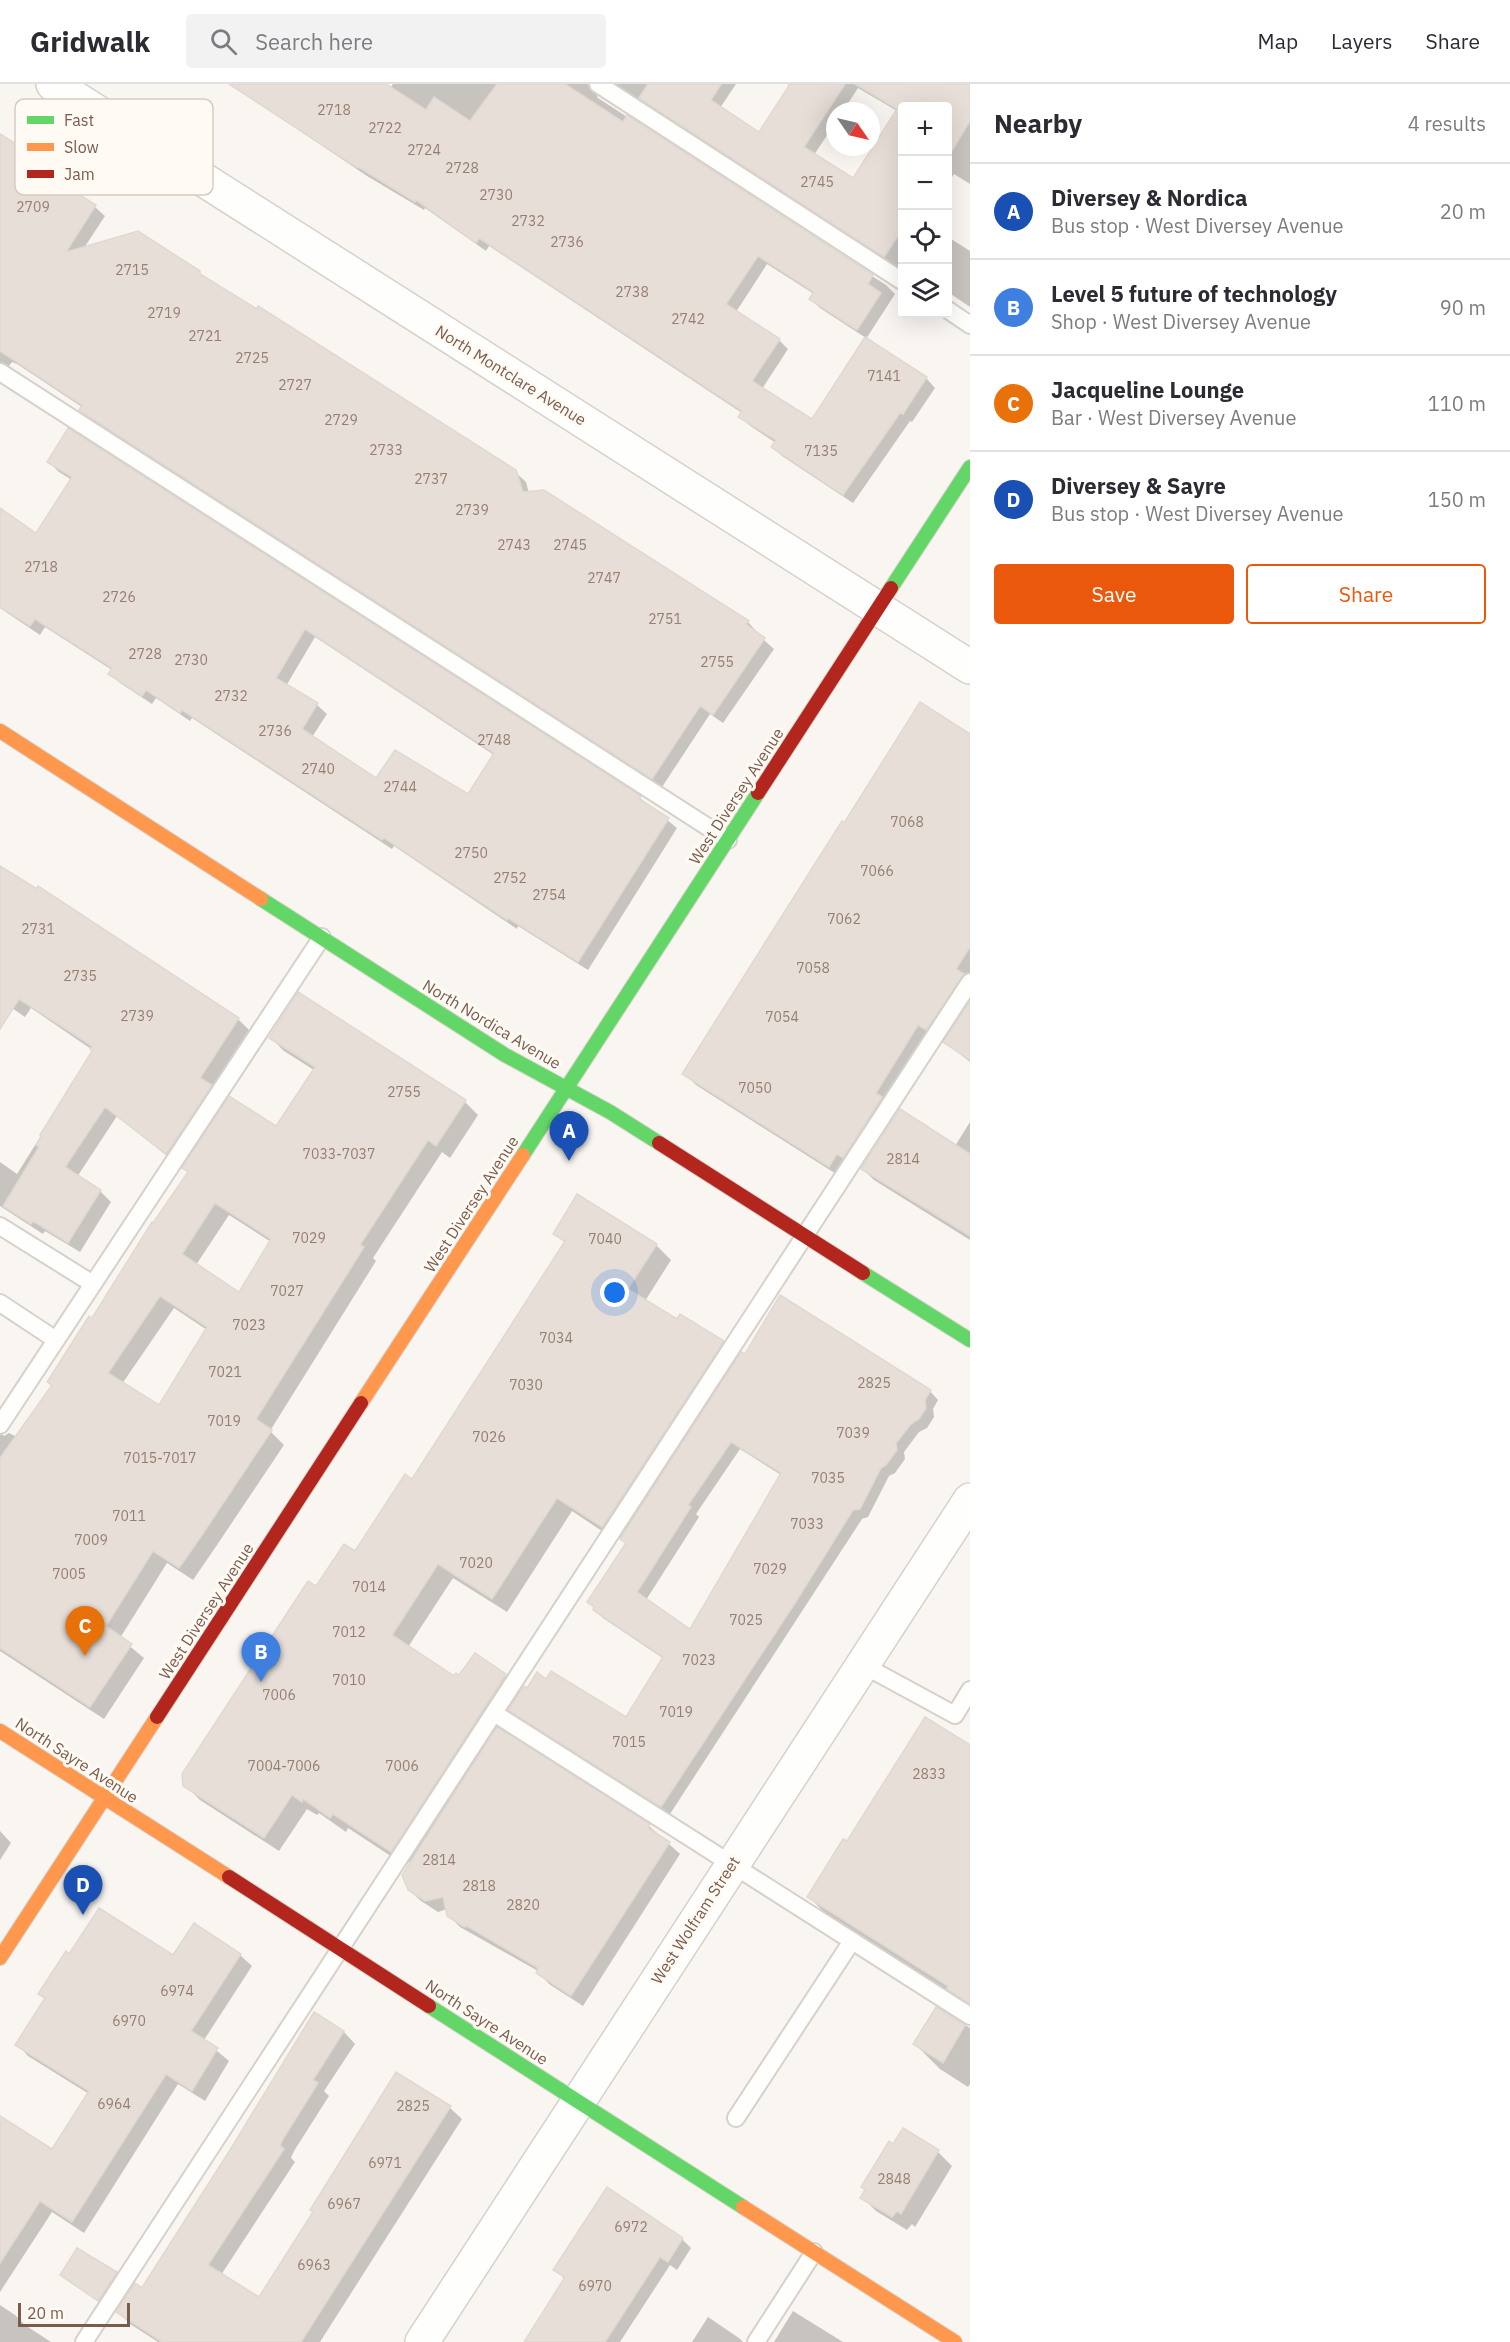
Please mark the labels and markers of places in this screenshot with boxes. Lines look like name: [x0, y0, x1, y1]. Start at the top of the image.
pin: A: [550, 1112, 588, 1161]
pin: C: [66, 1606, 104, 1656]
pin: B: [242, 1632, 280, 1682]
pin: D: [64, 1866, 103, 1915]

